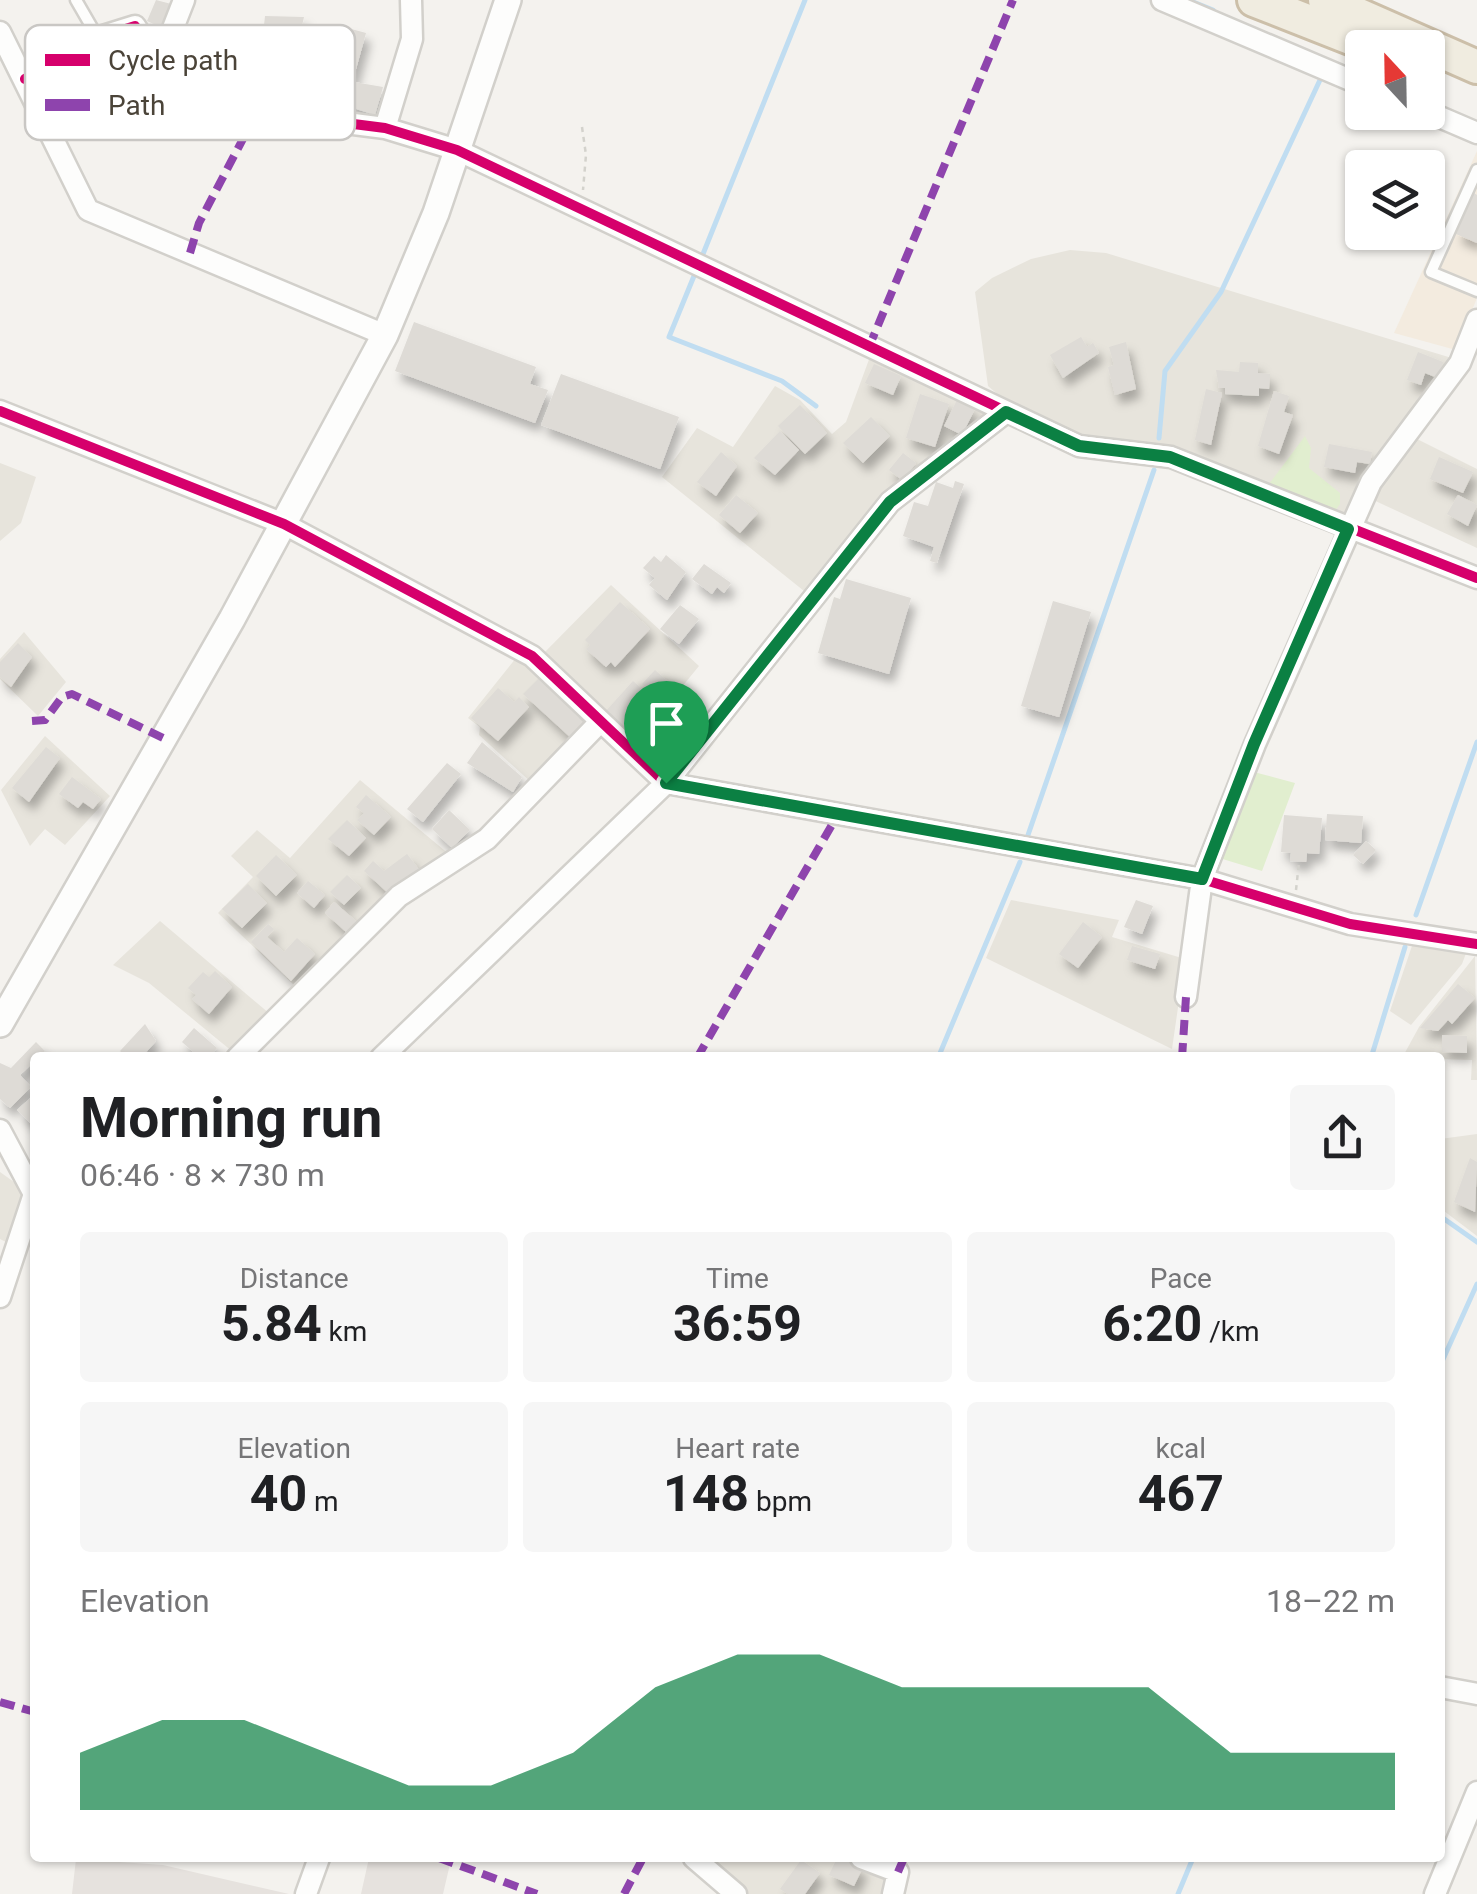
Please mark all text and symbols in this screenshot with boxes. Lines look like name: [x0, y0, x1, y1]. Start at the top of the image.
legend: [25, 25, 355, 140]
north arrow: [1345, 30, 1445, 130]
map controls: [1345, 30, 1445, 250]
text: Cycle path: [108, 44, 238, 77]
text: Path: [108, 89, 165, 122]
button: layers: [1345, 150, 1445, 250]
pin: [624, 681, 709, 784]
icon: arrive: [639, 696, 694, 751]
button: share: [1290, 1085, 1395, 1190]
text: Morning run: [80, 1086, 382, 1150]
text: 06:46 · 8 × 730 m: [80, 1156, 325, 1194]
text: Distance: [240, 1262, 349, 1295]
text: Time: [706, 1262, 769, 1295]
text: Pace: [1150, 1262, 1212, 1295]
text: 5.84: [221, 1295, 322, 1353]
text: 36:59: [673, 1295, 802, 1353]
text: 6:20: [1102, 1295, 1202, 1353]
text: km: [322, 1315, 367, 1348]
text: /km: [1202, 1315, 1260, 1348]
text: Elevation: [237, 1432, 351, 1465]
text: Heart rate: [675, 1432, 800, 1465]
text: kcal: [1156, 1432, 1206, 1465]
text: 40: [250, 1465, 307, 1523]
text: 148: [663, 1465, 749, 1523]
text: 467: [1138, 1465, 1224, 1523]
text: m: [307, 1485, 339, 1518]
text: bpm: [749, 1485, 812, 1518]
text: Elevation: [80, 1582, 210, 1620]
text: 18–22 m: [1266, 1582, 1395, 1620]

